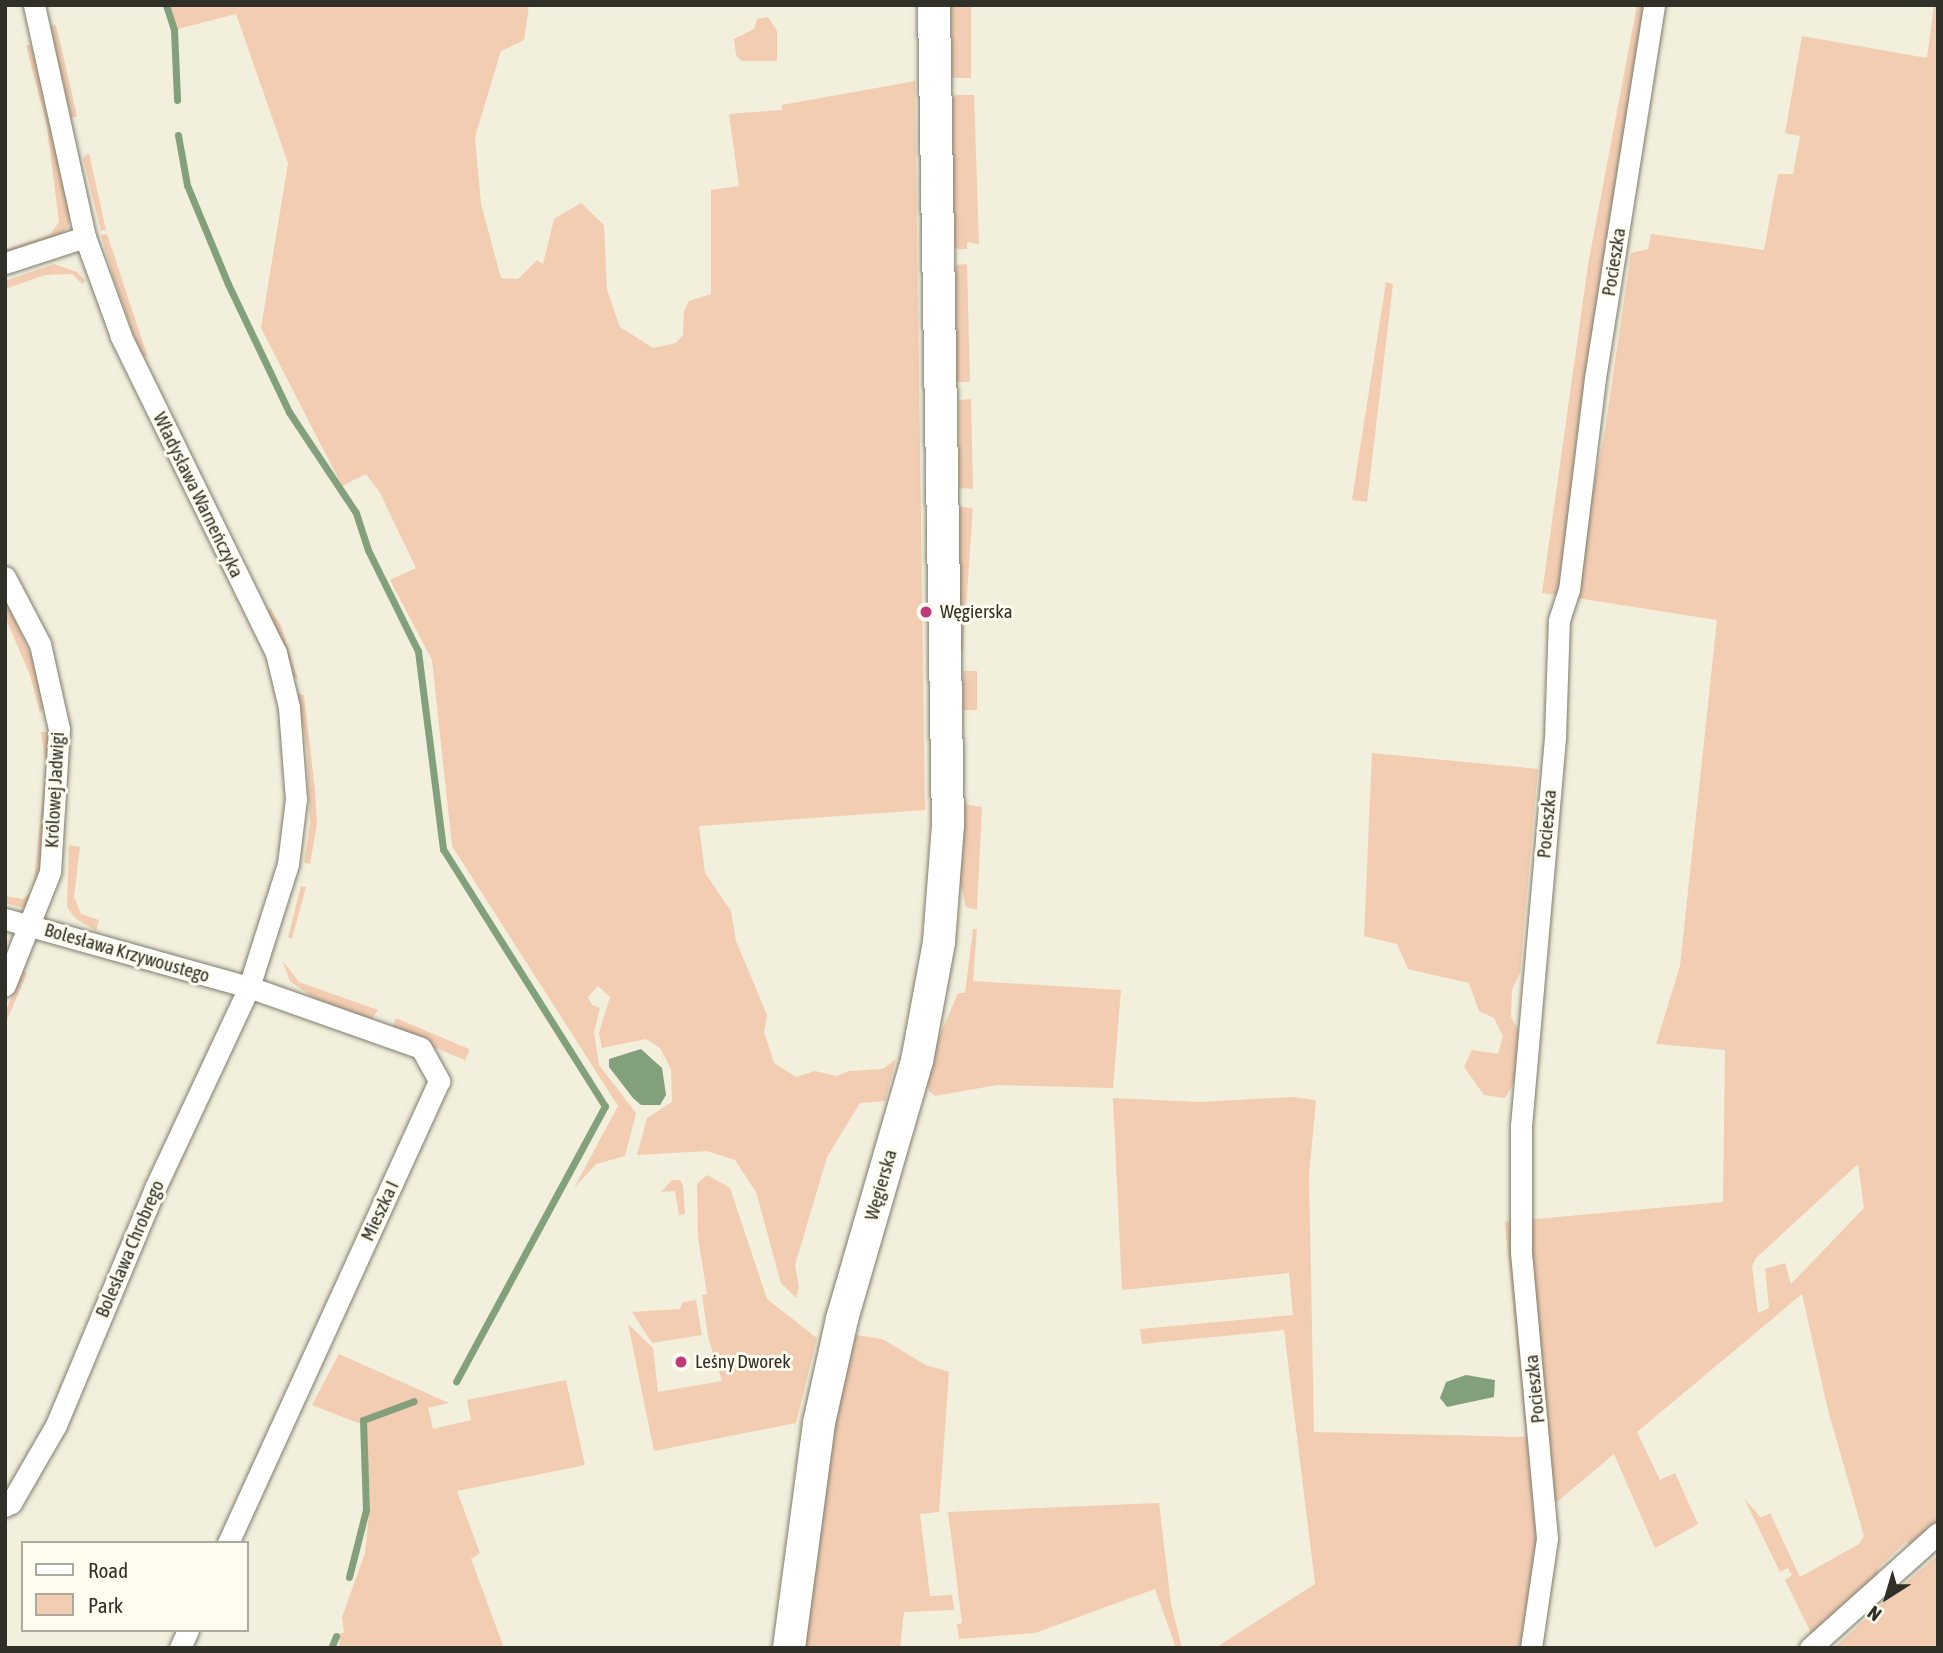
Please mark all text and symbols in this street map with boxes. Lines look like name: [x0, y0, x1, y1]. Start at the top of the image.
street label: Pocieszka: [1597, 226, 1631, 298]
street label: Władysława Warneńczyka: [148, 409, 248, 581]
place label: Węgierska: [940, 601, 1013, 623]
marker: Węgierska: [918, 604, 934, 620]
street label: Królowej Jadwigi: [41, 731, 69, 849]
street label: Pocieszka: [1533, 789, 1561, 859]
street label: Bolesława Krzywoustego: [42, 919, 212, 987]
street label: Węgierska: [860, 1147, 902, 1223]
street label: Bolesława Chrobrego: [91, 1177, 169, 1321]
street label: Mieszka I: [356, 1177, 404, 1245]
place label: Leśny Dworek: [695, 1351, 791, 1373]
marker: Leśny Dworek: [673, 1354, 689, 1370]
street label: Pocieszka: [1520, 1354, 1550, 1424]
legend: [21, 1541, 248, 1632]
text: Road: [88, 1558, 128, 1582]
north arrow: [1852, 1562, 1922, 1632]
text: Park: [88, 1593, 123, 1617]
text: N: [1863, 1602, 1885, 1626]

